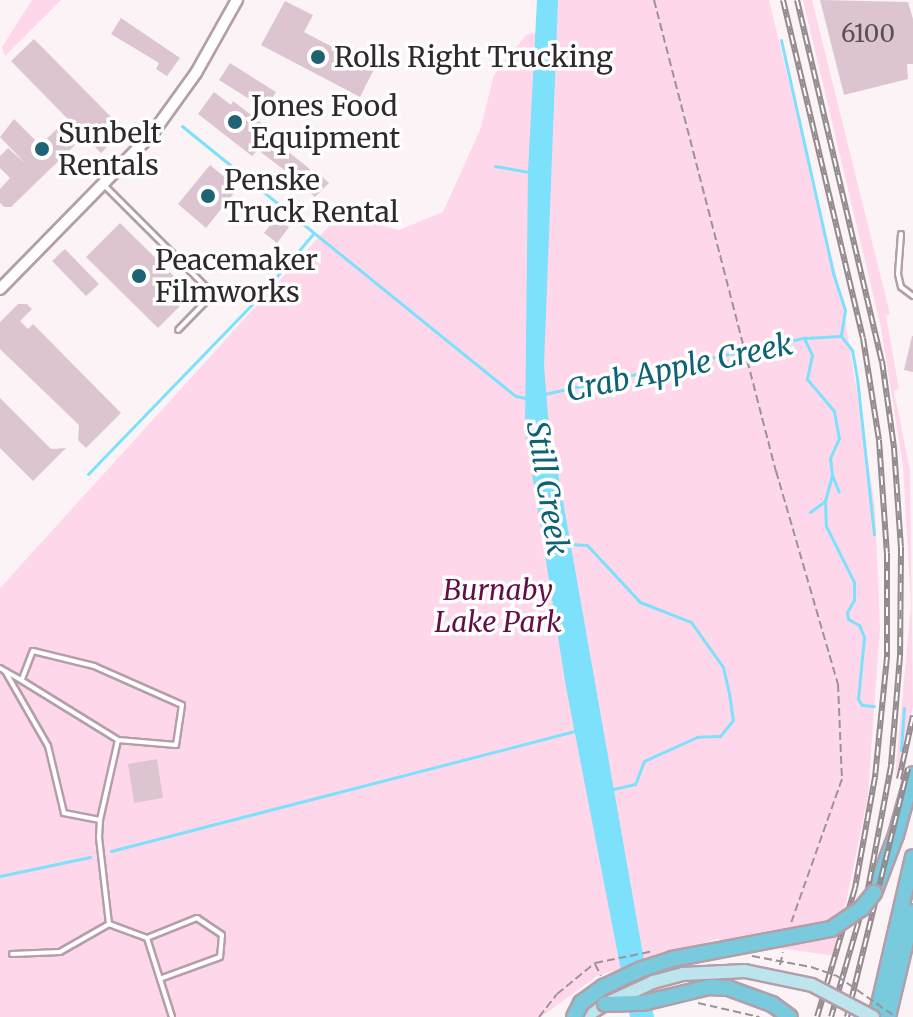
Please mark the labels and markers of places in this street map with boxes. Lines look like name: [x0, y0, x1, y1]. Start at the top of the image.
place label: Rolls Right Trucking: [334, 40, 613, 74]
marker: Rolls Right Trucking: [309, 48, 327, 66]
place label: Jones Food Equipment: [251, 89, 400, 155]
marker: Jones Food Equipment: [226, 113, 244, 131]
place label: Sunbelt Rentals: [58, 116, 161, 182]
marker: Sunbelt Rentals: [33, 140, 51, 158]
place label: Penske Truck Rental: [224, 163, 399, 229]
marker: Penske Truck Rental: [199, 187, 217, 205]
place label: Peacemaker Filmworks: [155, 243, 318, 309]
marker: Peacemaker Filmworks: [130, 267, 148, 285]

